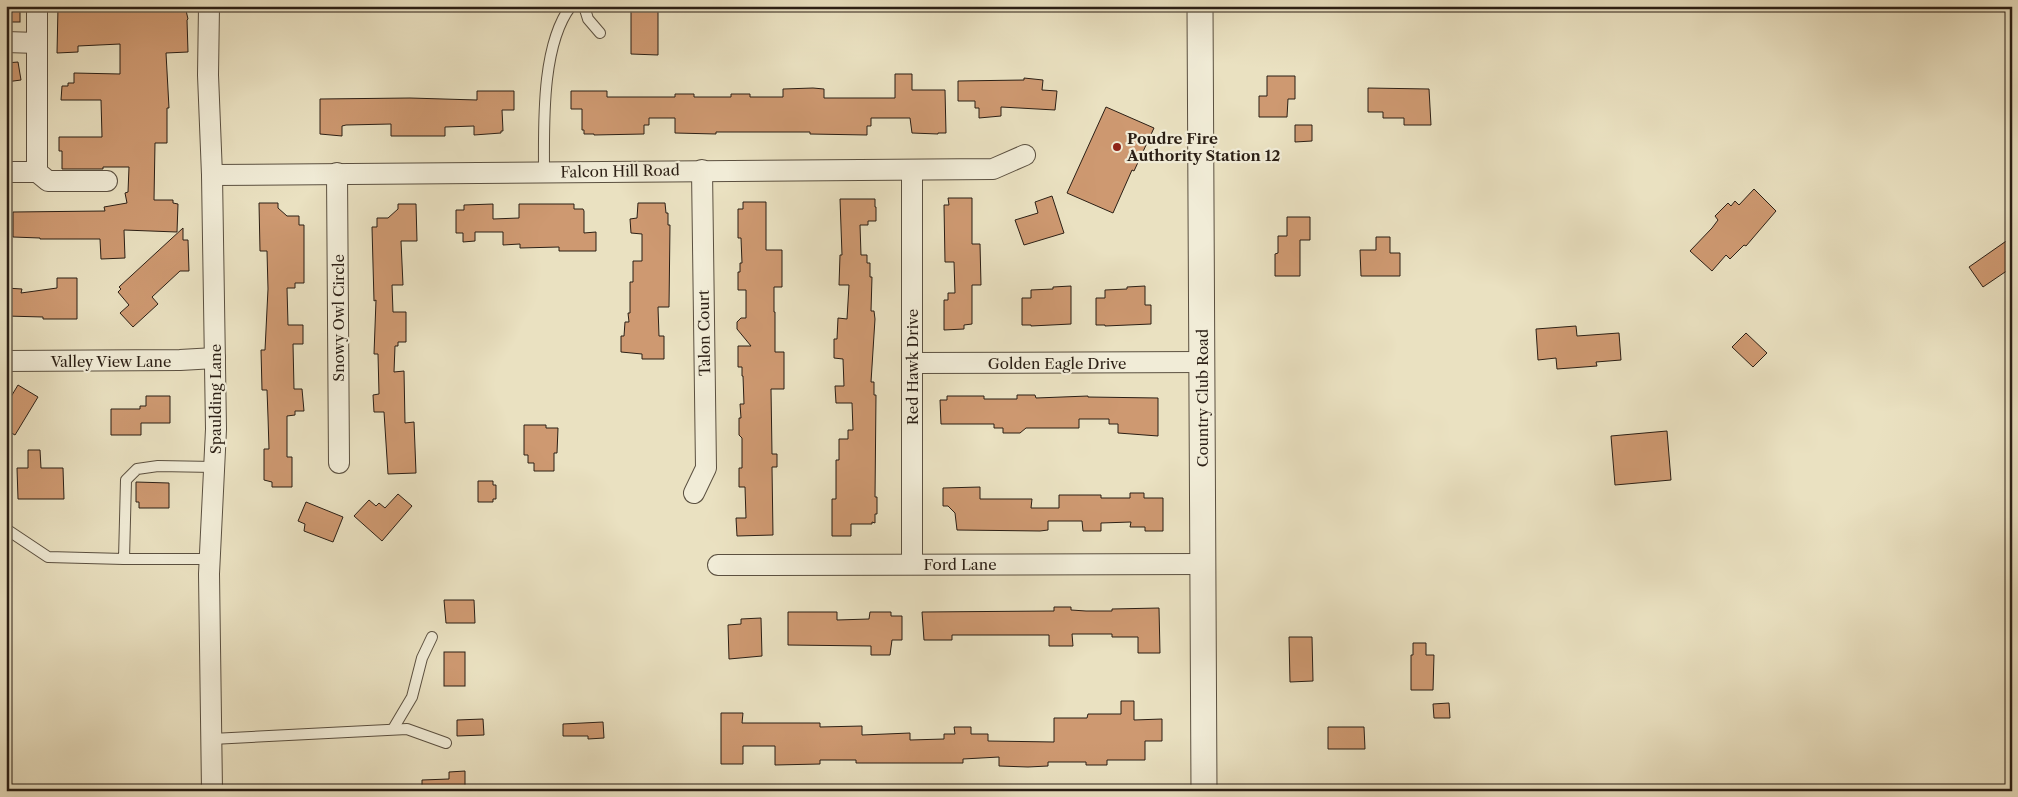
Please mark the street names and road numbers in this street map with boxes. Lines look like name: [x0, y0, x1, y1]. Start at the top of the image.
street label: Falcon Hill Road: [560, 160, 680, 182]
street label: Snowy Owl Circle: [329, 254, 348, 382]
street label: Talon Court: [694, 289, 714, 376]
street label: Red Hawk Drive: [903, 309, 922, 425]
street label: Country Club Road: [1193, 329, 1212, 467]
street label: Spaulding Lane: [206, 344, 225, 454]
street label: Valley View Lane: [50, 352, 171, 371]
street label: Golden Eagle Drive: [988, 354, 1126, 373]
street label: Ford Lane: [923, 555, 997, 574]

